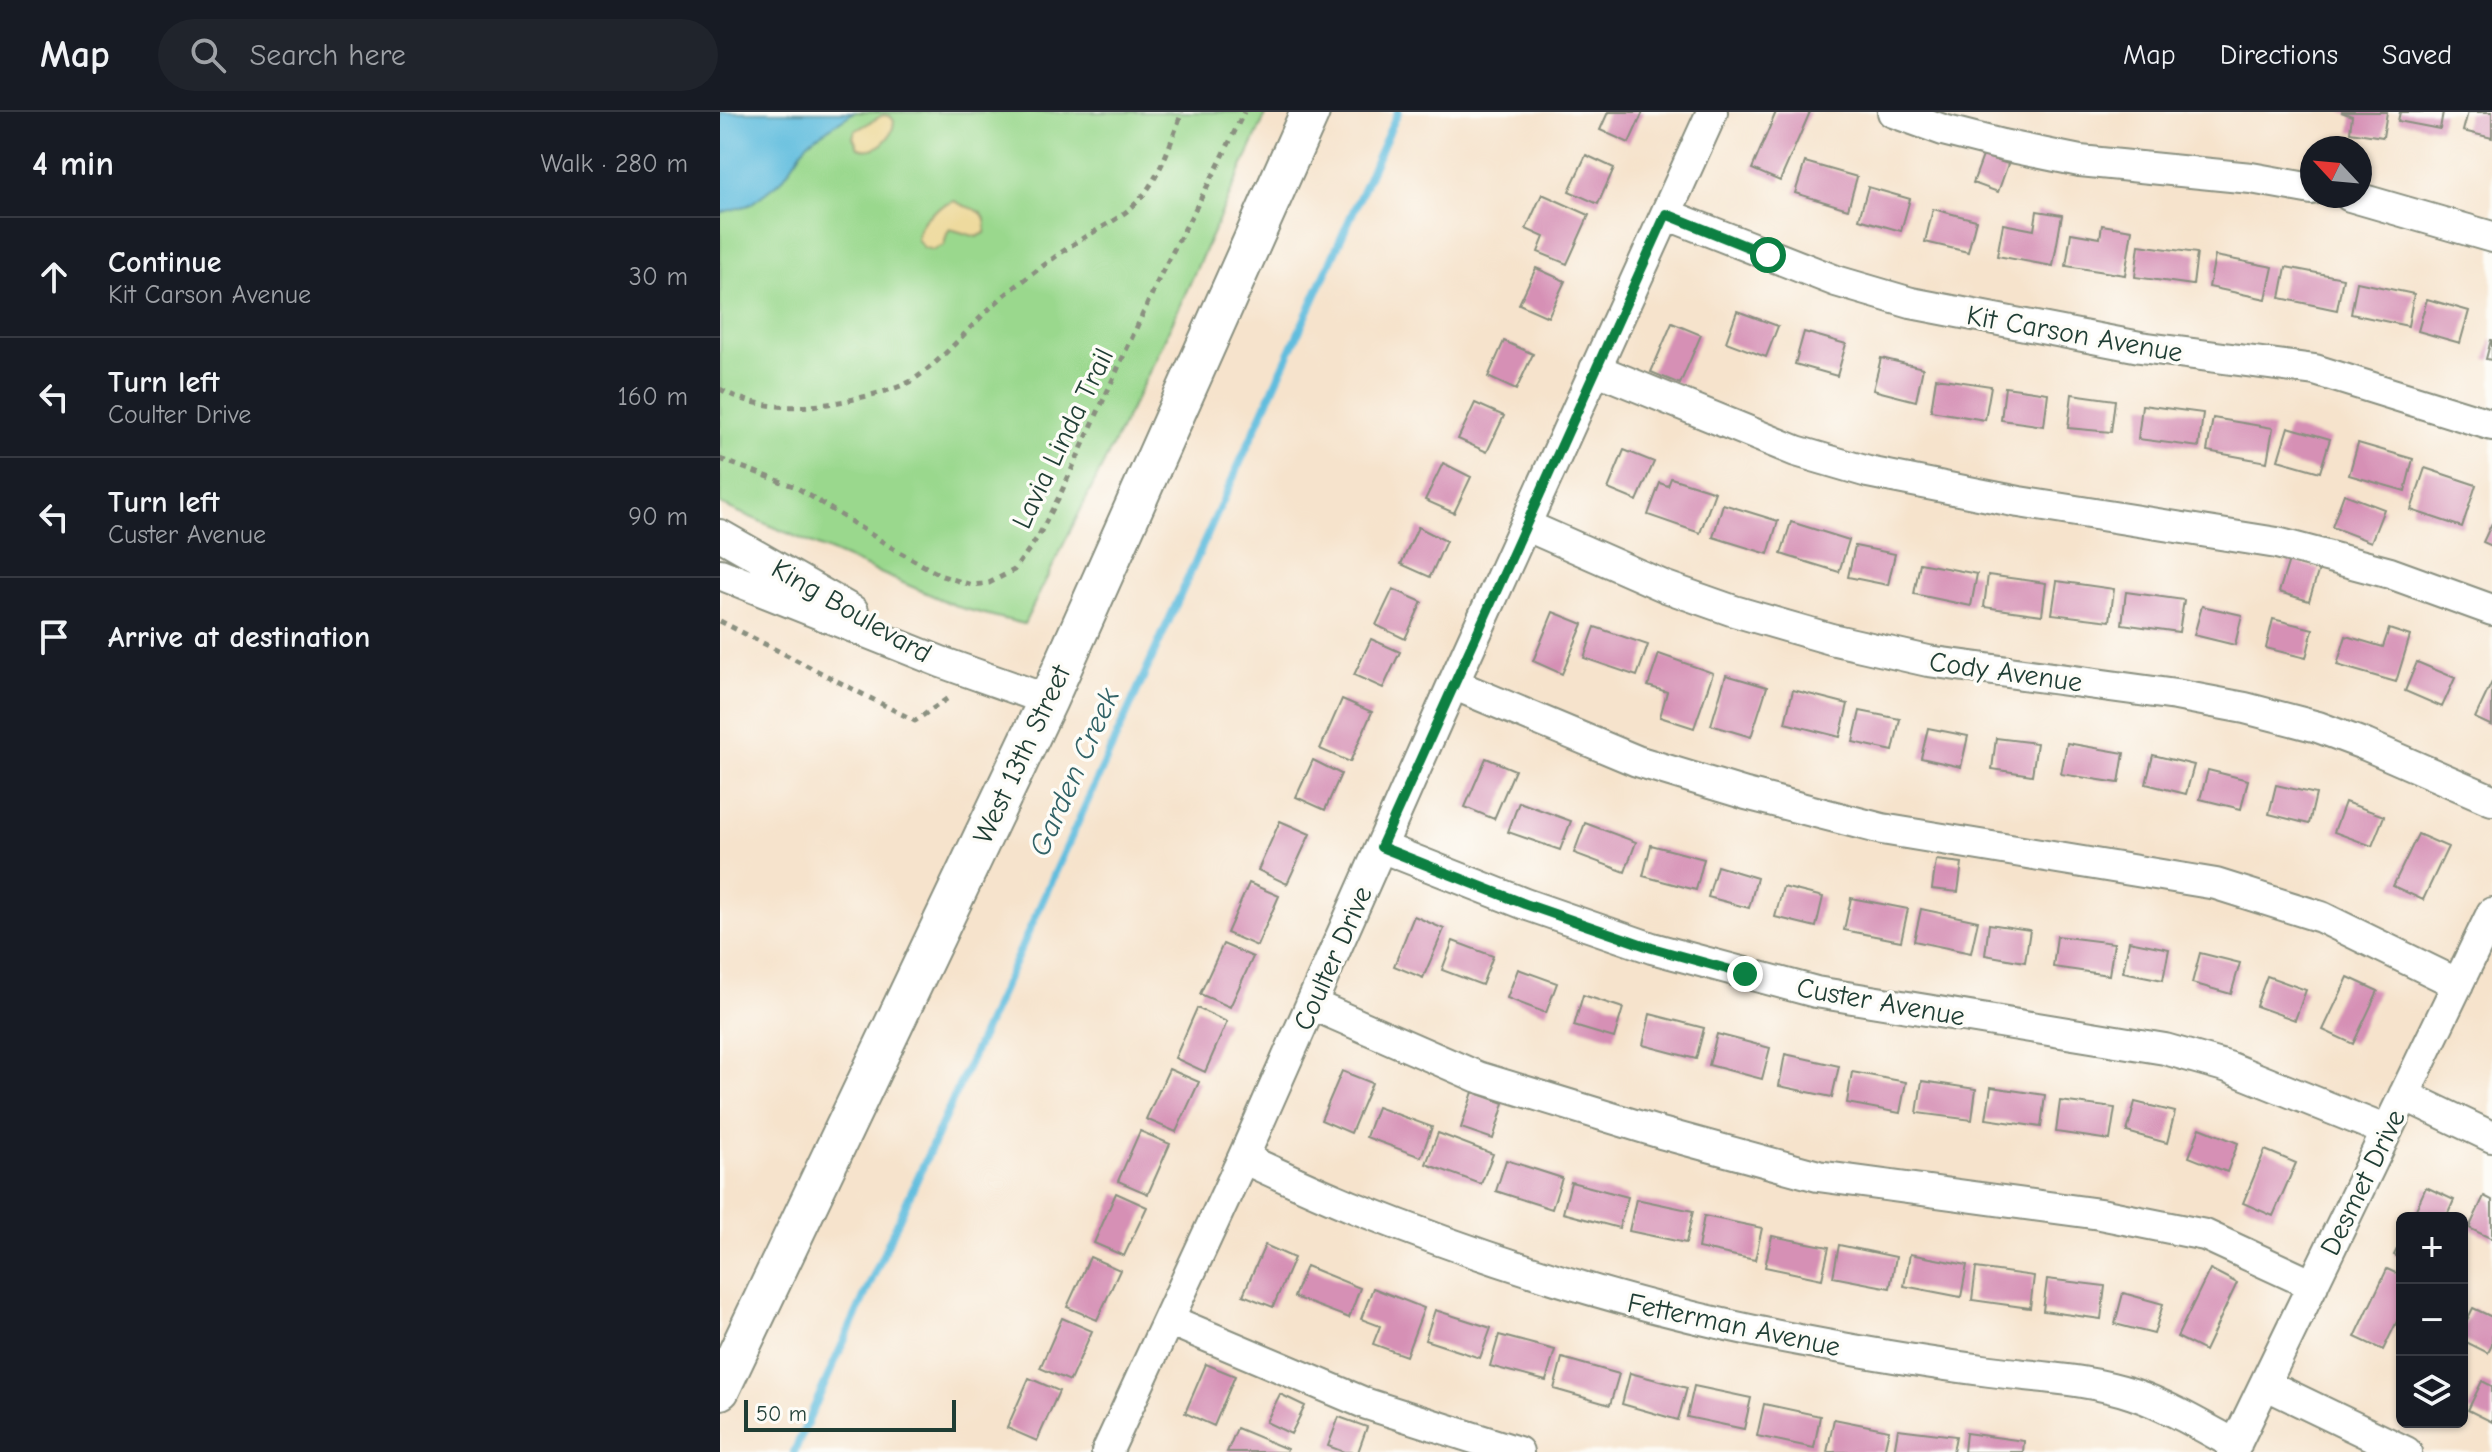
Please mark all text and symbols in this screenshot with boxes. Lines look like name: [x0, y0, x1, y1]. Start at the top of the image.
search box: [158, 19, 718, 91]
text: Map: [40, 33, 110, 77]
icon: search: [186, 33, 230, 77]
text: Search here: [250, 38, 406, 73]
text: Map: [2123, 39, 2176, 71]
text: Directions: [2220, 39, 2338, 71]
text: Saved: [2382, 39, 2452, 71]
north arrow: [2300, 136, 2372, 208]
text: 4 min: [32, 144, 114, 184]
text: Walk · 280 m: [541, 149, 688, 179]
route start: [1750, 237, 1786, 273]
text: Continue: [108, 245, 222, 280]
icon: ahead: [32, 255, 76, 299]
text: 30 m: [629, 262, 688, 292]
text: Kit Carson Avenue: [108, 280, 311, 310]
street label: Kit Carson Avenue: [1964, 299, 2185, 369]
street label: Lavia Linda Trail: [1005, 343, 1120, 534]
text: Turn left: [108, 365, 220, 400]
icon: left: [32, 375, 76, 419]
text: 160 m: [618, 382, 688, 412]
text: Coulter Drive: [108, 400, 251, 430]
text: Turn left: [108, 485, 220, 520]
icon: left: [32, 495, 76, 539]
text: 90 m: [628, 502, 688, 532]
text: Custer Avenue: [108, 520, 266, 550]
street label: King Boulevard: [766, 552, 937, 669]
icon: arrive: [32, 615, 76, 659]
text: Arrive at destination: [108, 620, 370, 655]
street label: Cody Avenue: [1927, 645, 2084, 699]
street label: West 13th Street: [967, 659, 1078, 849]
water label: Garden Creek: [1022, 683, 1127, 861]
street label: Coulter Drive: [1287, 881, 1379, 1035]
route end: [1727, 956, 1763, 992]
street label: Custer Avenue: [1794, 971, 1967, 1033]
street label: Desmet Drive: [2314, 1104, 2412, 1260]
map controls: [2396, 1212, 2468, 1428]
button: +: [2396, 1212, 2468, 1284]
button: −: [2396, 1284, 2468, 1356]
street label: Fetterman Avenue: [1625, 1287, 1843, 1363]
button: layers: [2396, 1356, 2468, 1428]
scale bar: [744, 1396, 956, 1432]
text: 50 m: [756, 1401, 807, 1427]

